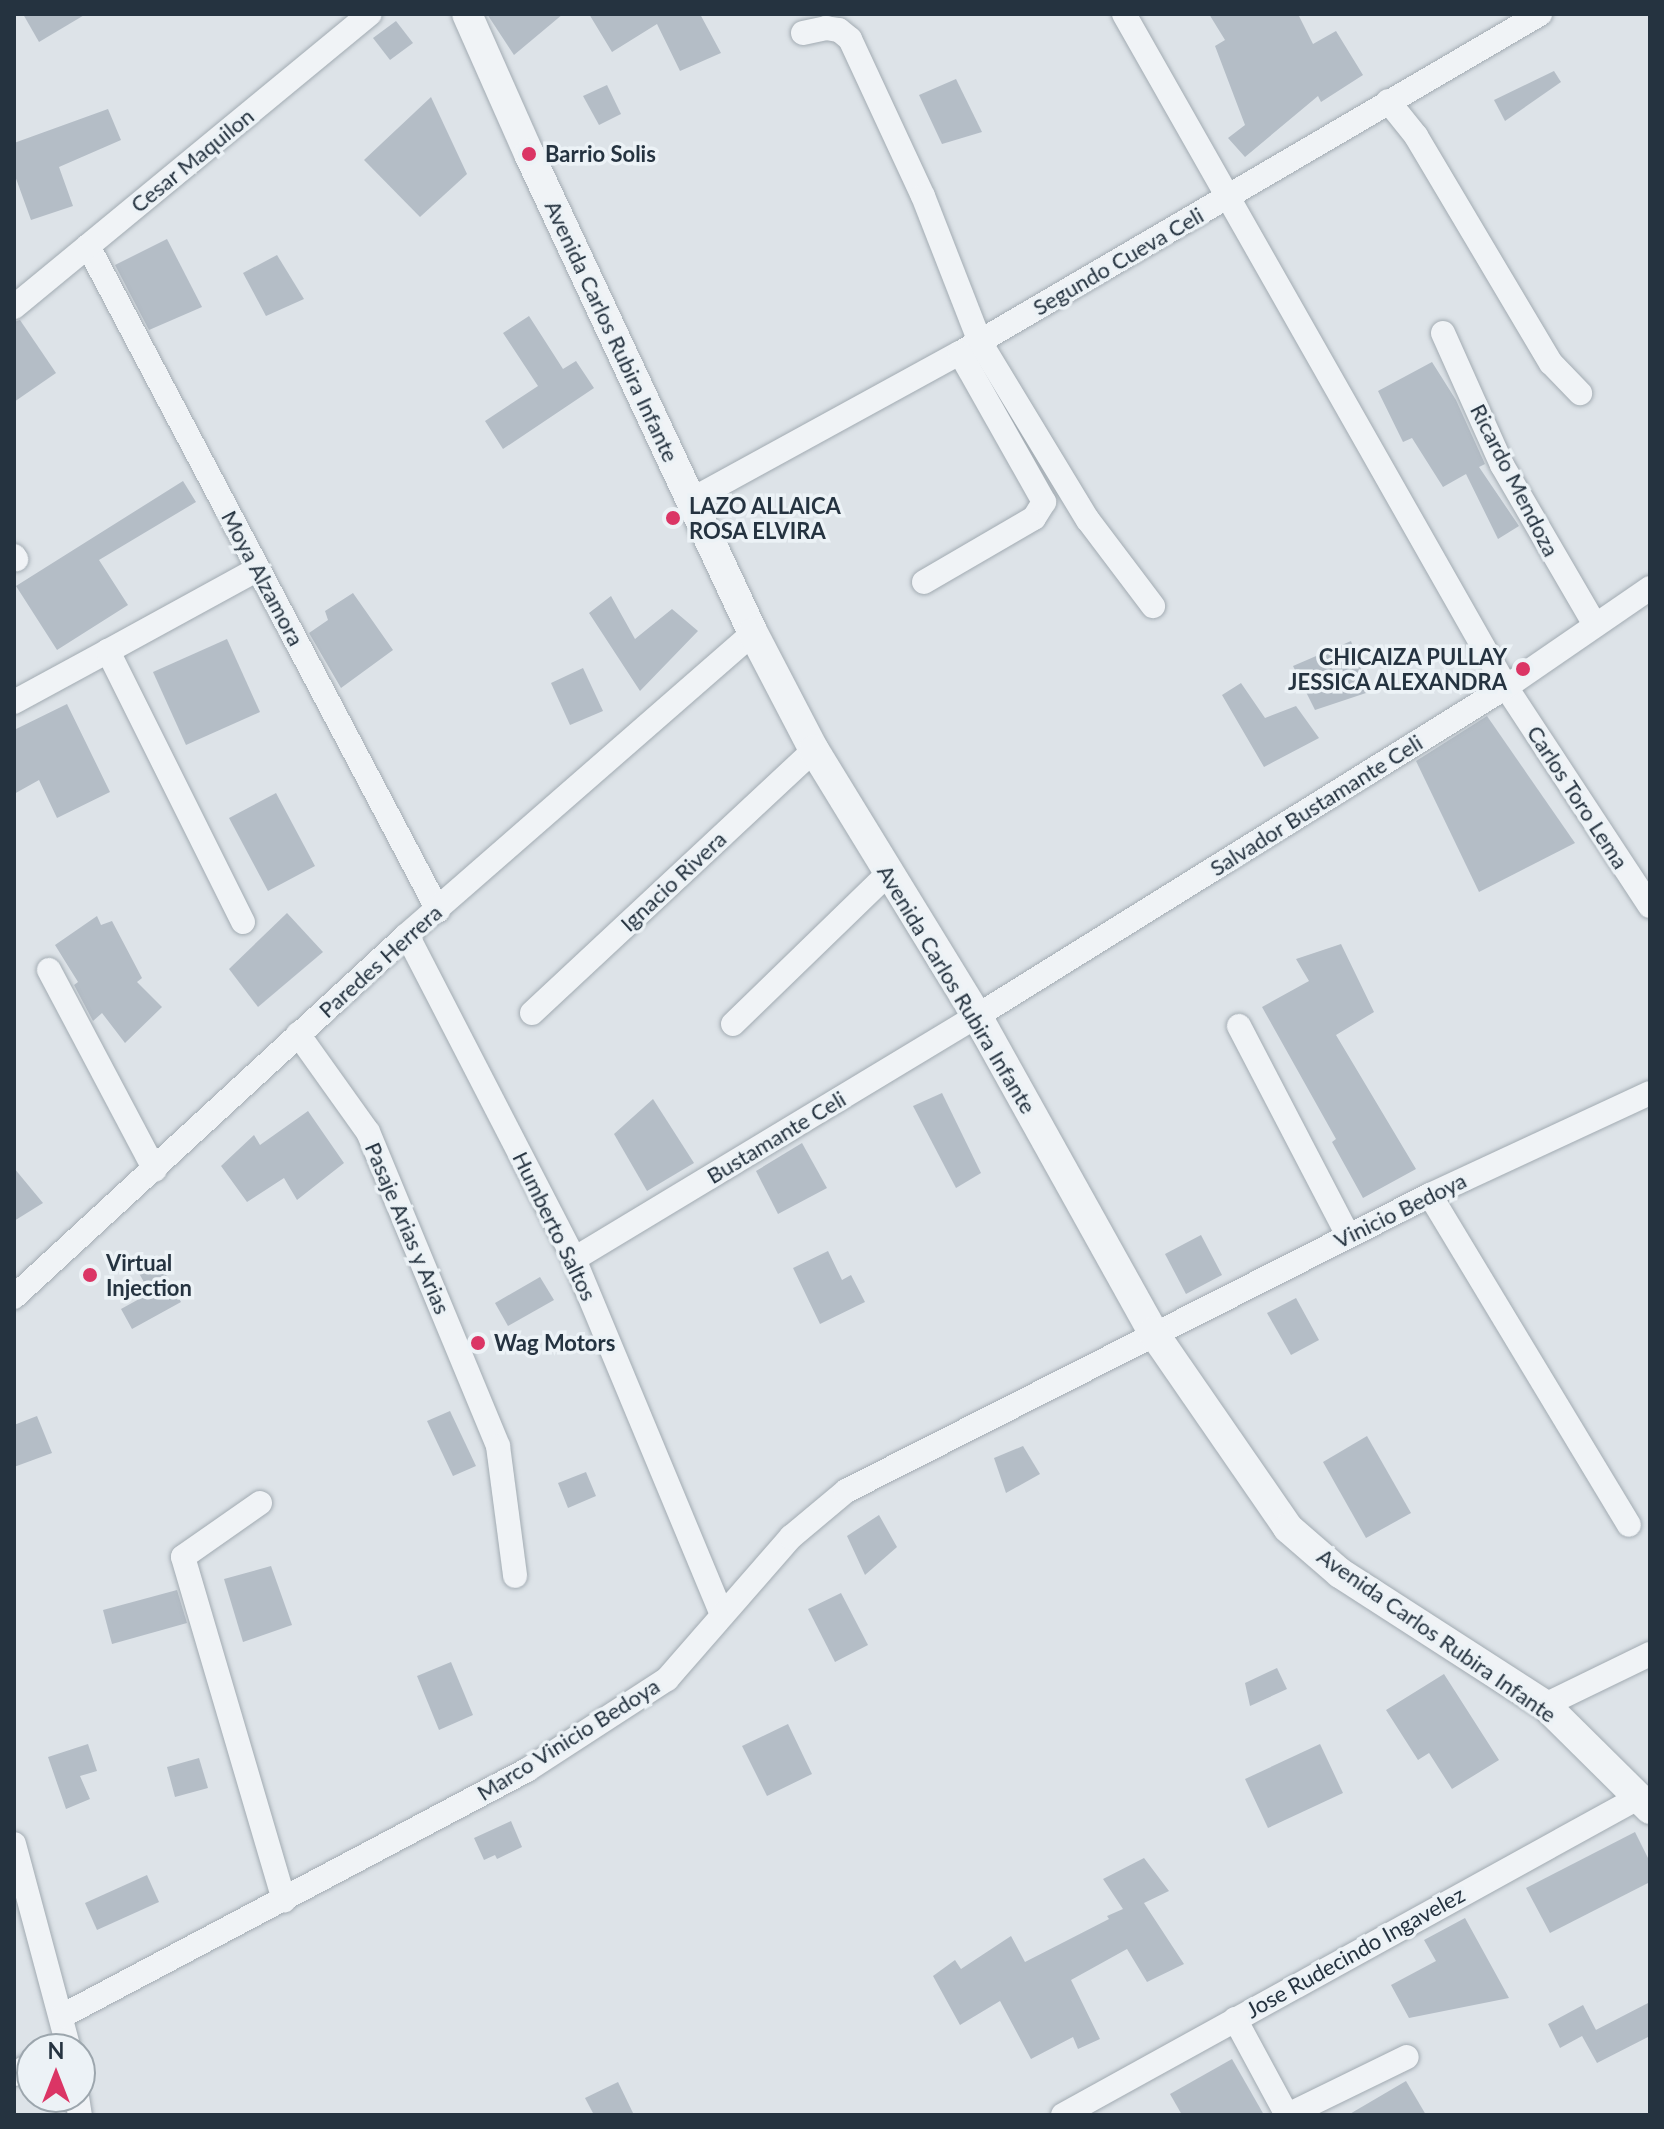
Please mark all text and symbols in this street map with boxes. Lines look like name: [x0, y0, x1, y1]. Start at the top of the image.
street label: Cesar Maquilon: [125, 102, 259, 218]
place label: Barrio Solis: [545, 141, 656, 167]
marker: Barrio Solis: [520, 145, 538, 163]
street label: Avenida Carlos Rubira Infante: [540, 196, 684, 466]
street label: Segundo Cueva Celi: [1028, 201, 1208, 321]
street label: Ricardo Mendoza: [1465, 399, 1565, 561]
place label: LAZO ALLAICA ROSA ELVIRA: [689, 492, 842, 544]
street label: Moya Alzamora: [216, 506, 310, 650]
marker: LAZO ALLAICA ROSA ELVIRA: [664, 509, 682, 527]
place label: CHICAIZA PULLAY JESSICA ALEXANDRA: [1287, 643, 1507, 694]
marker: CHICAIZA PULLAY JESSICA ALEXANDRA: [1514, 660, 1532, 678]
street label: Carlos Toro Lema: [1522, 720, 1634, 874]
street label: Salvador Bustamante Celi: [1205, 729, 1427, 881]
street label: Ignacio Rivera: [615, 825, 731, 937]
street label: Avenida Carlos Rubira Infante: [872, 860, 1042, 1118]
street label: Paredes Herrera: [313, 899, 447, 1023]
street label: Bustamante Celi: [702, 1085, 850, 1189]
street label: Pasaje Arias y Arias: [359, 1137, 457, 1319]
street label: Humberto Saltos: [508, 1147, 602, 1305]
street label: Vinicio Bedoya: [1330, 1167, 1470, 1253]
place label: Virtual Injection: [106, 1249, 192, 1300]
marker: Virtual Injection: [81, 1266, 99, 1284]
place label: Wag Motors: [494, 1330, 615, 1356]
marker: Wag Motors: [469, 1334, 487, 1352]
street label: Avenida Carlos Rubira Infante: [1313, 1542, 1561, 1728]
street label: Marco Vinicio Bedoya: [472, 1672, 664, 1806]
street label: Jose Rudecindo Ingavelez: [1241, 1881, 1469, 2023]
north arrow: [16, 2033, 96, 2113]
text: N: [48, 2037, 64, 2064]

